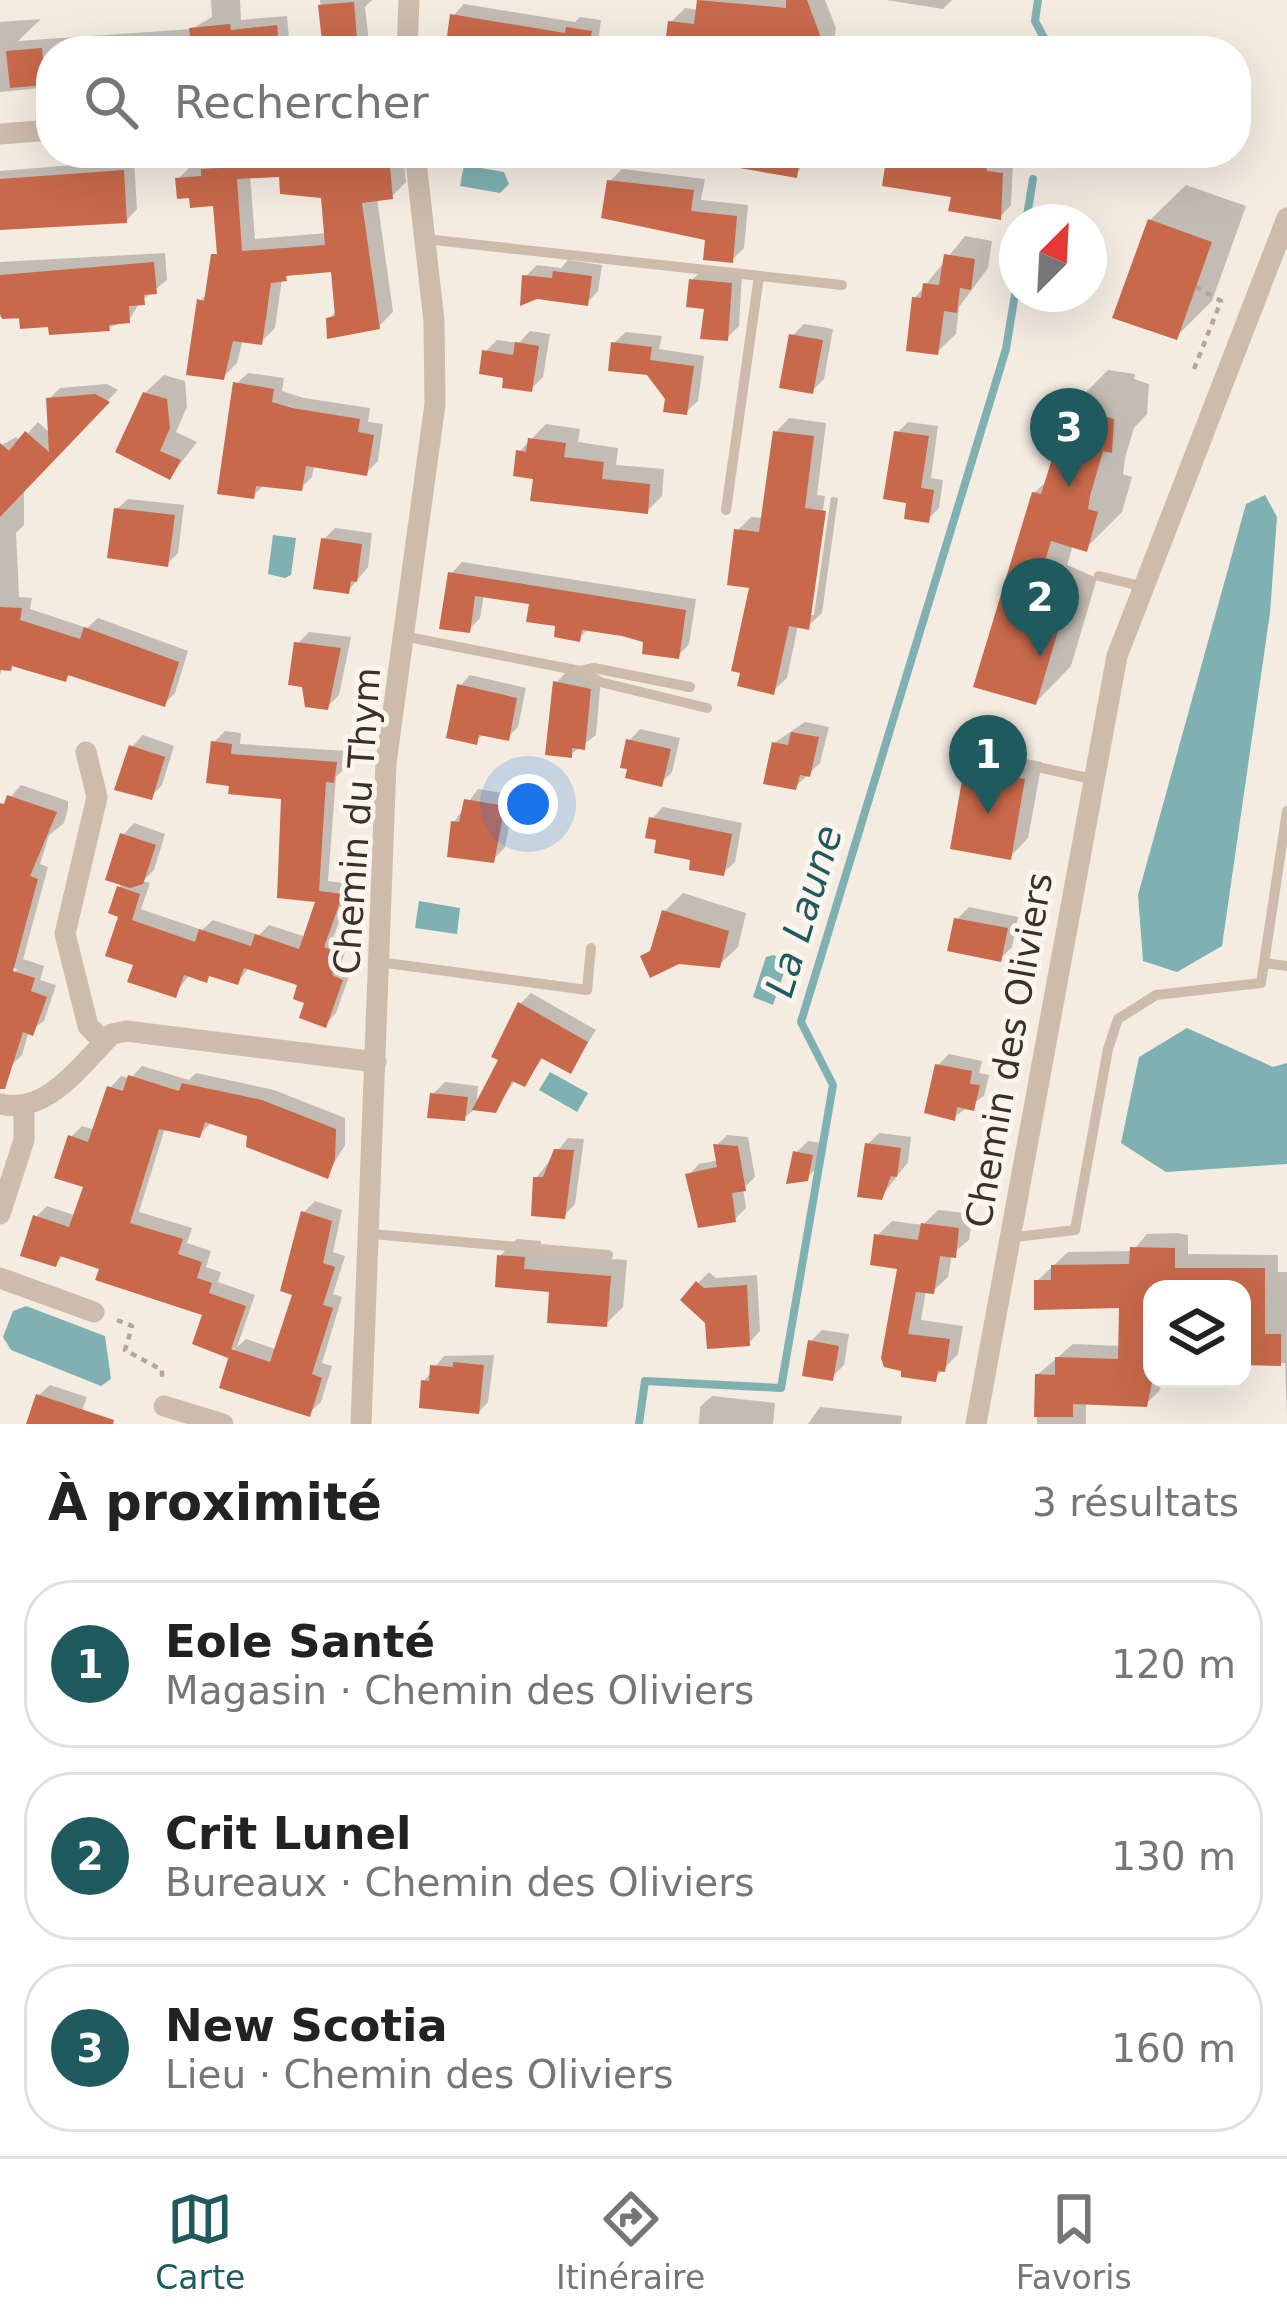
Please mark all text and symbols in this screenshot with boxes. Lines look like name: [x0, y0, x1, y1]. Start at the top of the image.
search box: [36, 36, 1251, 168]
icon: search: [78, 69, 144, 135]
text: Rechercher: [174, 76, 429, 129]
north arrow: [999, 204, 1107, 312]
pin: 3: [1030, 388, 1108, 487]
pin: 2: [1001, 558, 1079, 657]
street label: Chemin du Thym: [326, 666, 388, 976]
pin: 1: [949, 715, 1027, 814]
your location: [498, 774, 558, 834]
water label: La Laune: [757, 820, 851, 1002]
street label: Chemin des Oliviers: [958, 869, 1060, 1231]
map controls: [1143, 1280, 1251, 1388]
button: layers: [1143, 1280, 1251, 1388]
text: À proximité: [48, 1473, 382, 1532]
text: 3 résultats: [1032, 1480, 1239, 1525]
text: Eole Santé: [165, 1615, 435, 1668]
text: 1: [76, 1642, 104, 1687]
text: 120 m: [1111, 1642, 1236, 1687]
text: Magasin · Chemin des Oliviers: [165, 1668, 754, 1713]
text: Crit Lunel: [165, 1807, 412, 1860]
text: 2: [76, 1834, 104, 1879]
text: 130 m: [1111, 1834, 1236, 1879]
text: Bureaux · Chemin des Oliviers: [165, 1860, 755, 1905]
text: New Scotia: [165, 1999, 448, 2052]
text: 3: [76, 2026, 104, 2071]
text: 160 m: [1111, 2026, 1236, 2071]
text: Lieu · Chemin des Oliviers: [165, 2052, 673, 2097]
tab: Carte: [155, 2186, 245, 2297]
tab: Itinéraire: [556, 2186, 705, 2297]
tab: Favoris: [1016, 2186, 1132, 2297]

